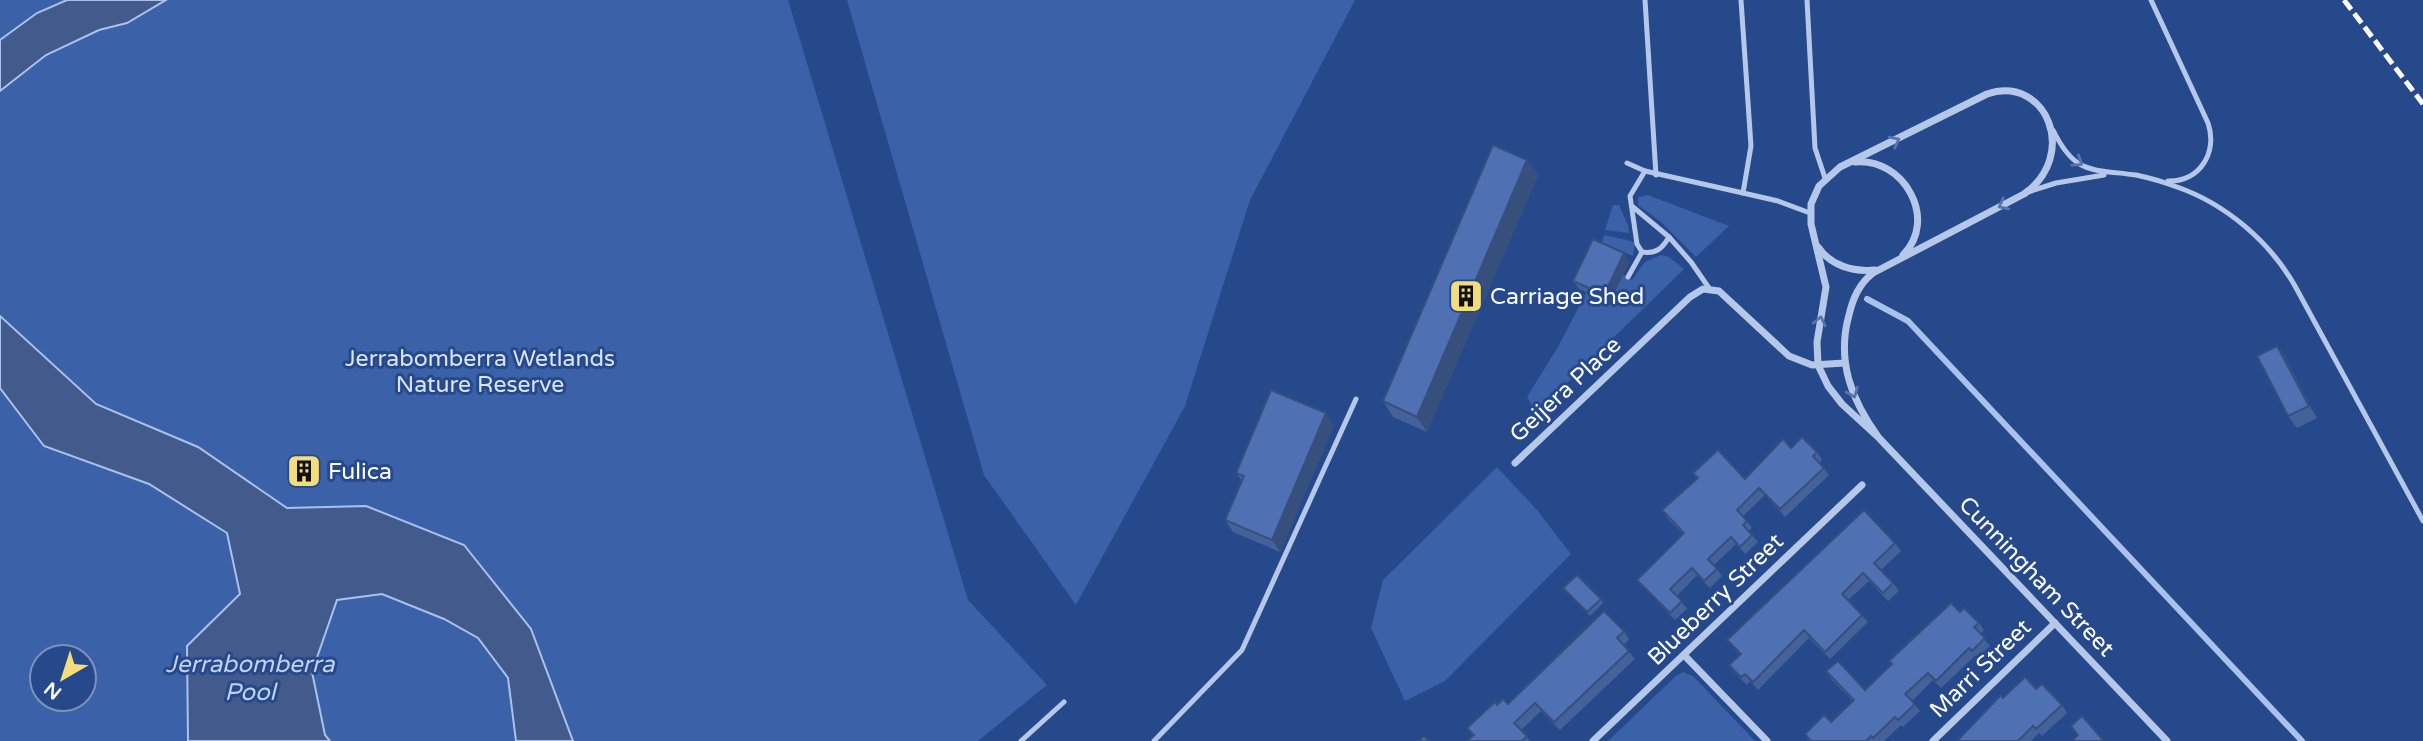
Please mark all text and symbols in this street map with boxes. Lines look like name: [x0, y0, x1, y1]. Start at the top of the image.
one-way arrow: [1887, 136, 1900, 149]
one-way arrow: [2070, 154, 2083, 167]
one-way arrow: [1997, 196, 2010, 210]
building icon: Carriage Shed: [1447, 277, 1485, 315]
place label: Carriage Shed: [1490, 283, 1644, 311]
one-way arrow: [1812, 315, 1827, 327]
street label: Geijera Place: [1504, 331, 1627, 448]
park label: Jerrabomberra Wetlands Nature Reserve: [345, 345, 615, 399]
one-way arrow: [1845, 387, 1859, 399]
building icon: Fulica: [285, 452, 323, 490]
place label: Fulica: [328, 458, 392, 486]
street label: Cunningham Street: [1953, 491, 2120, 663]
street label: Blueberry Street: [1642, 528, 1790, 672]
street label: Marri Street: [1924, 613, 2037, 724]
north arrow: [28, 643, 98, 713]
water label: Jerrabomberra Pool: [165, 650, 335, 707]
text: N: [40, 677, 66, 704]

